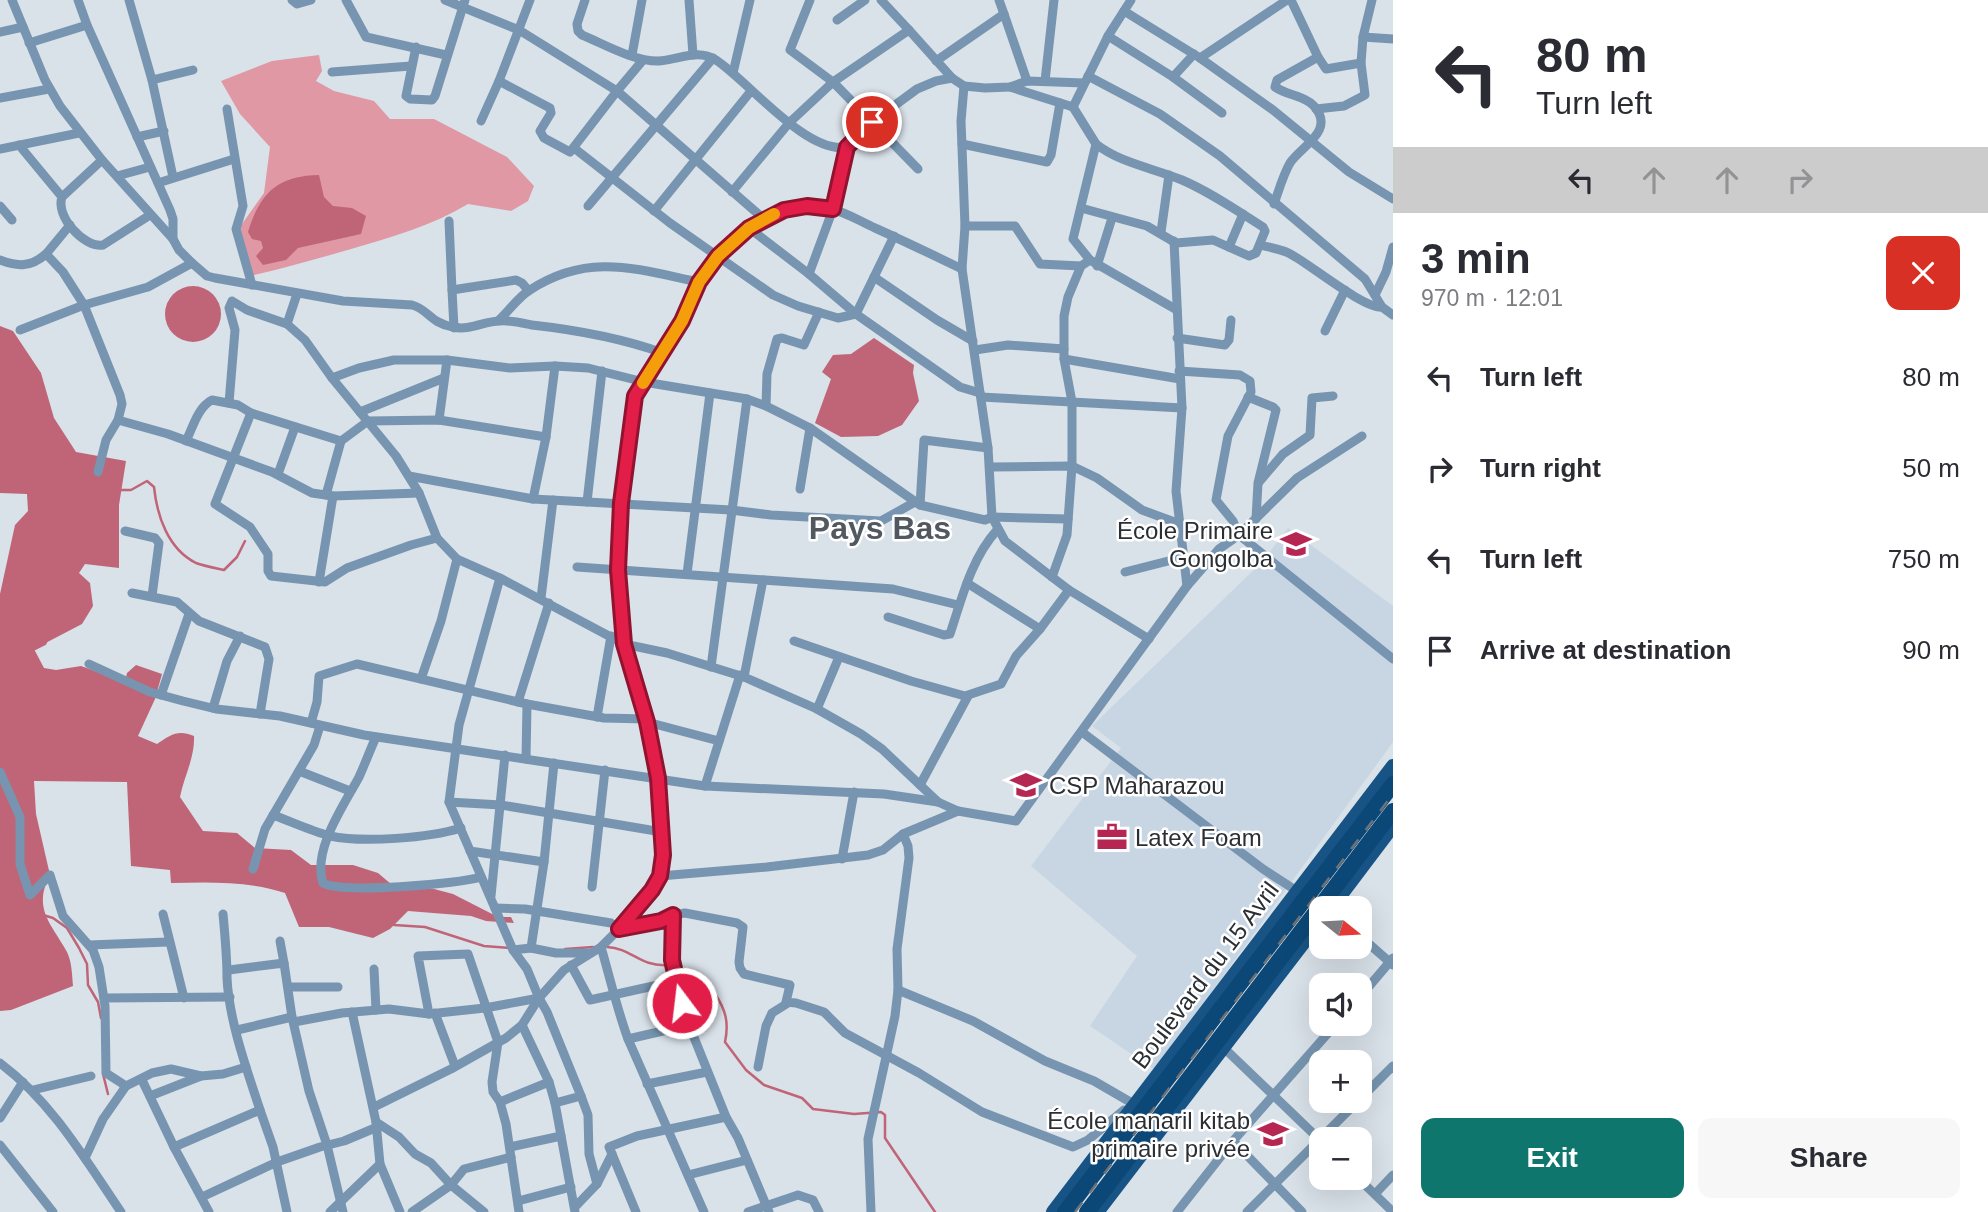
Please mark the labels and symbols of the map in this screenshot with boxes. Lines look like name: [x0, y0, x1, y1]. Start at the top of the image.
pin: [842, 92, 902, 152]
district label: Pays Bas: [809, 510, 951, 546]
place label: École Primaire Gongolba: [1117, 517, 1274, 572]
school or university icon: École Primaire Gongolba: [1279, 527, 1313, 561]
school or university icon: CSP Maharazou: [1009, 768, 1043, 802]
place label: CSP Maharazou: [1049, 772, 1225, 799]
office icon: Latex Foam: [1095, 820, 1129, 854]
place label: Latex Foam: [1135, 824, 1262, 851]
street label: Boulevard du 15 Avril: [1126, 876, 1284, 1074]
north arrow: [1309, 896, 1372, 959]
position arrow: [645, 966, 719, 1040]
place label: École manaril kitab primaire privée: [1047, 1107, 1250, 1162]
school or university icon: École manaril kitab primaire privée: [1256, 1117, 1290, 1151]

